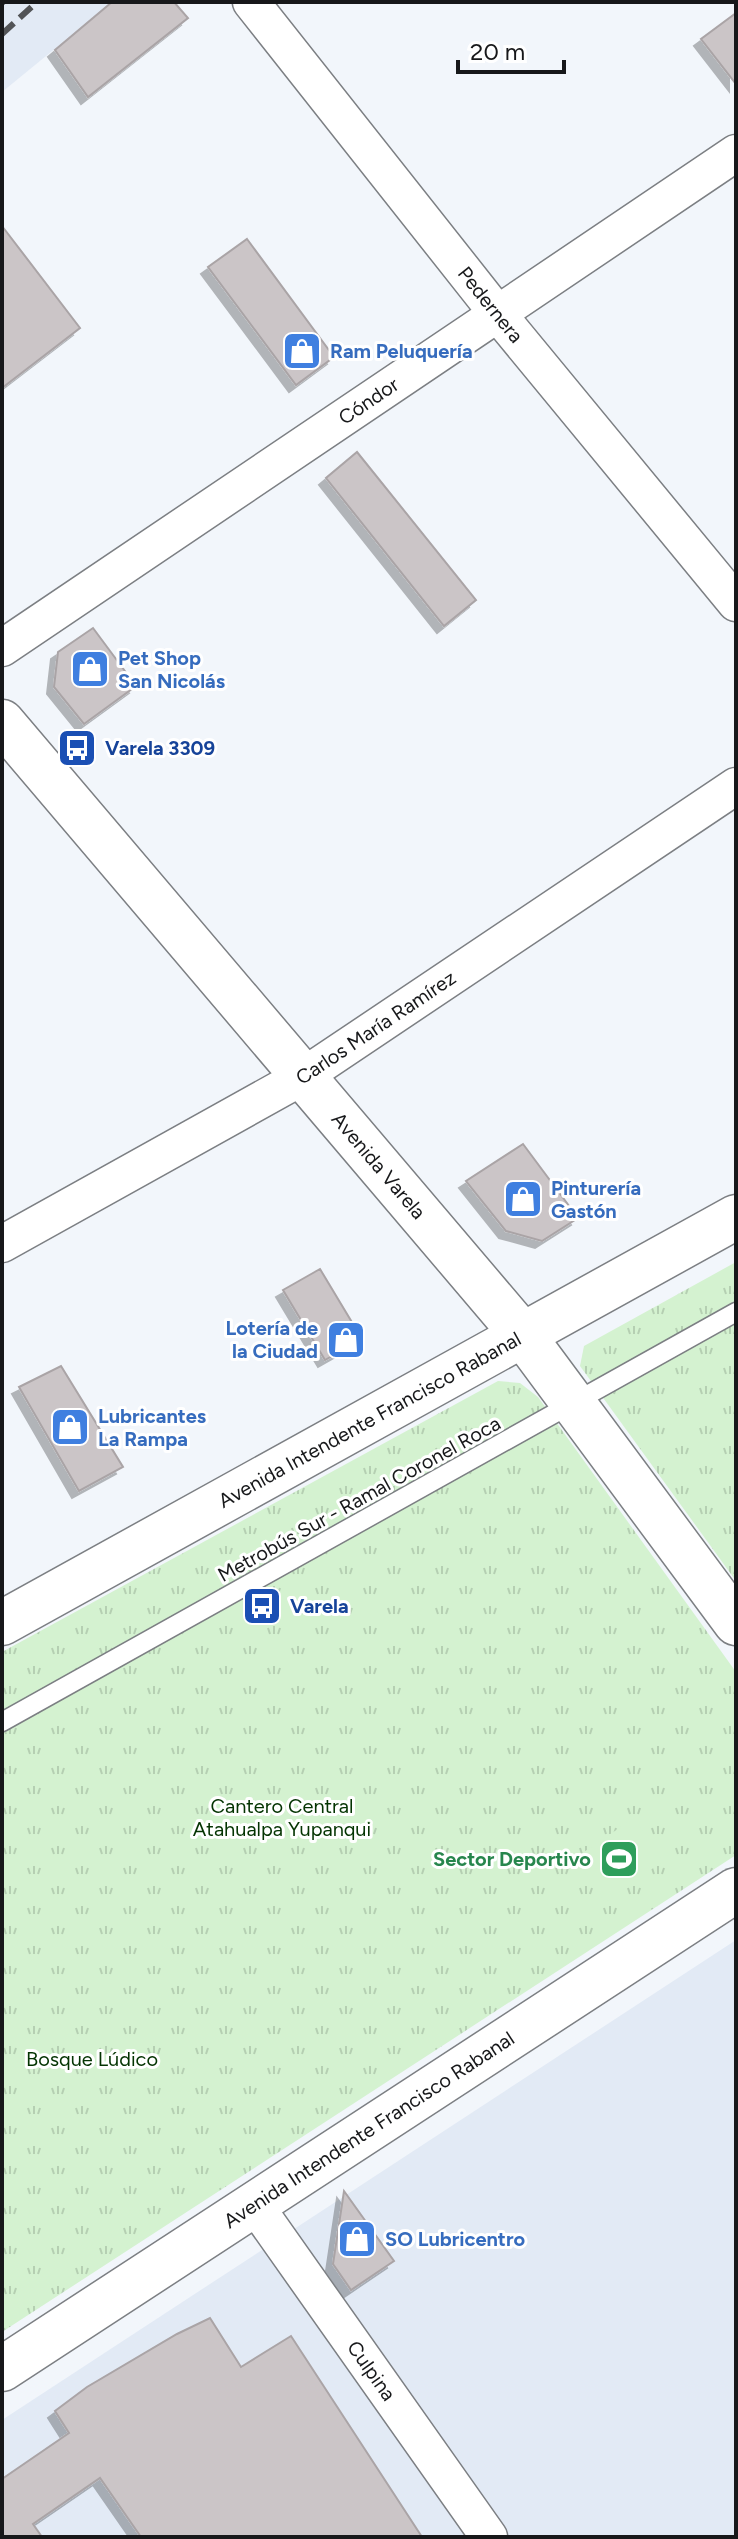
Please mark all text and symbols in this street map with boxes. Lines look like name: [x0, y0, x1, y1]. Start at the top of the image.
scale bar: [458, 24, 564, 74]
text: 20 m: [470, 37, 525, 66]
street label: Pedernera: [453, 262, 528, 348]
shop icon: Ram Peluquería: [281, 330, 323, 372]
place label: Ram Peluquería: [330, 339, 473, 363]
street label: Cóndor: [334, 372, 403, 430]
place label: Pet Shop San Nicolás: [118, 646, 225, 693]
shop icon: Pet Shop San Nicolás: [69, 648, 111, 690]
bus stop icon: Varela 3309: [56, 727, 98, 769]
place label: Varela 3309: [105, 736, 215, 760]
street label: Carlos María Ramírez: [291, 966, 460, 1090]
street label: Avenida Varela: [327, 1107, 431, 1224]
place label: Pinturería Gastón: [551, 1176, 641, 1223]
shop icon: Pinturería Gastón: [502, 1178, 544, 1220]
place label: Lotería de la Ciudad: [225, 1316, 318, 1363]
shop icon: Lotería de la Ciudad: [325, 1319, 367, 1361]
street label: Avenida Intendente Francisco Rabanal: [214, 1326, 525, 1513]
place label: Lubricantes La Rampa: [98, 1404, 206, 1451]
shop icon: Lubricantes La Rampa: [49, 1406, 91, 1448]
street label: Metrobús Sur - Ramal Coronel Roca: [213, 1411, 505, 1587]
bus stop icon: Varela: [241, 1585, 283, 1627]
place label: Varela: [290, 1594, 349, 1618]
park label: Cantero Central Atahualpa Yupanqui: [193, 1794, 371, 1841]
sports icon: Sector Deportivo: [598, 1838, 640, 1880]
place label: Sector Deportivo: [433, 1847, 591, 1871]
street label: Avenida Intendente Francisco Rabanal: [219, 2026, 519, 2233]
park label: Bosque Lúdico: [26, 2047, 158, 2071]
shop icon: SO Lubricentro: [336, 2218, 378, 2260]
place label: SO Lubricentro: [385, 2227, 525, 2251]
street label: Culpina: [342, 2336, 401, 2405]

